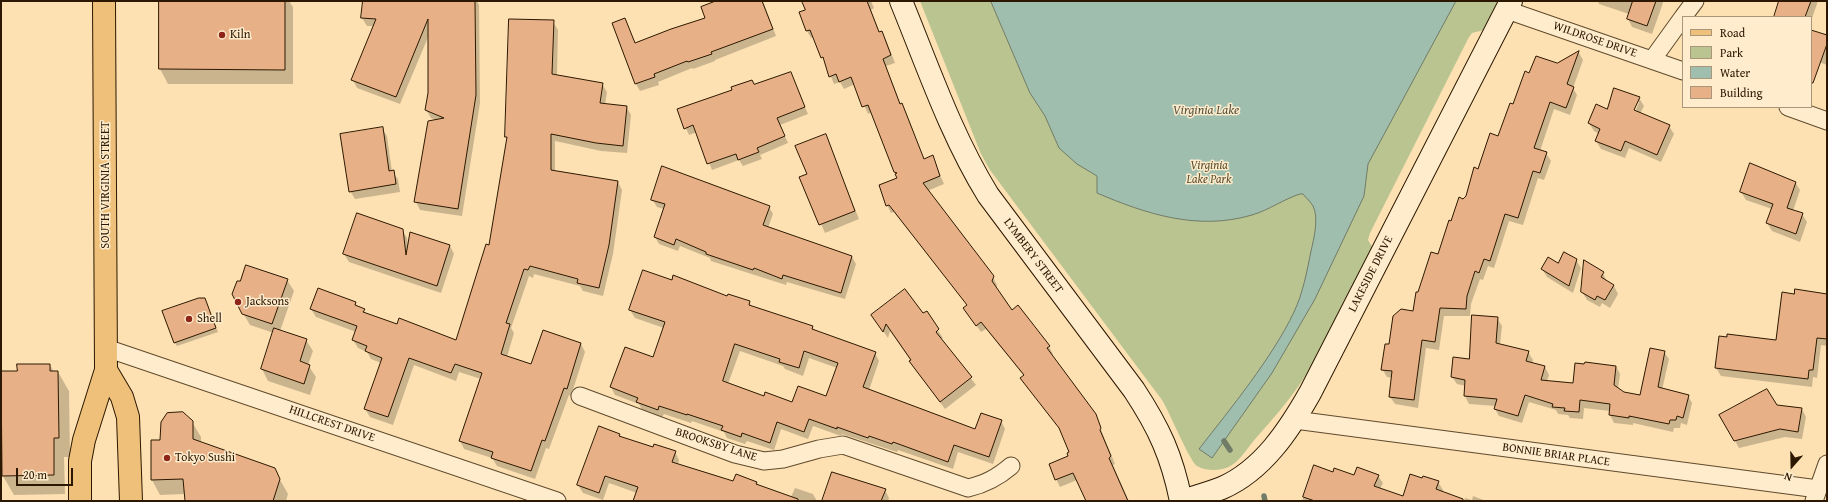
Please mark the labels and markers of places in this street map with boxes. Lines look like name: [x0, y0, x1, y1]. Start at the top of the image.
place label: Kiln: [230, 28, 251, 42]
marker: Kiln: [217, 30, 227, 40]
place label: Jacksons: [246, 295, 289, 309]
marker: Jacksons: [233, 297, 243, 307]
place label: Shell: [197, 312, 222, 326]
marker: Shell: [184, 314, 194, 324]
place label: Tokyo Sushi: [175, 451, 235, 465]
marker: Tokyo Sushi: [162, 453, 172, 463]

